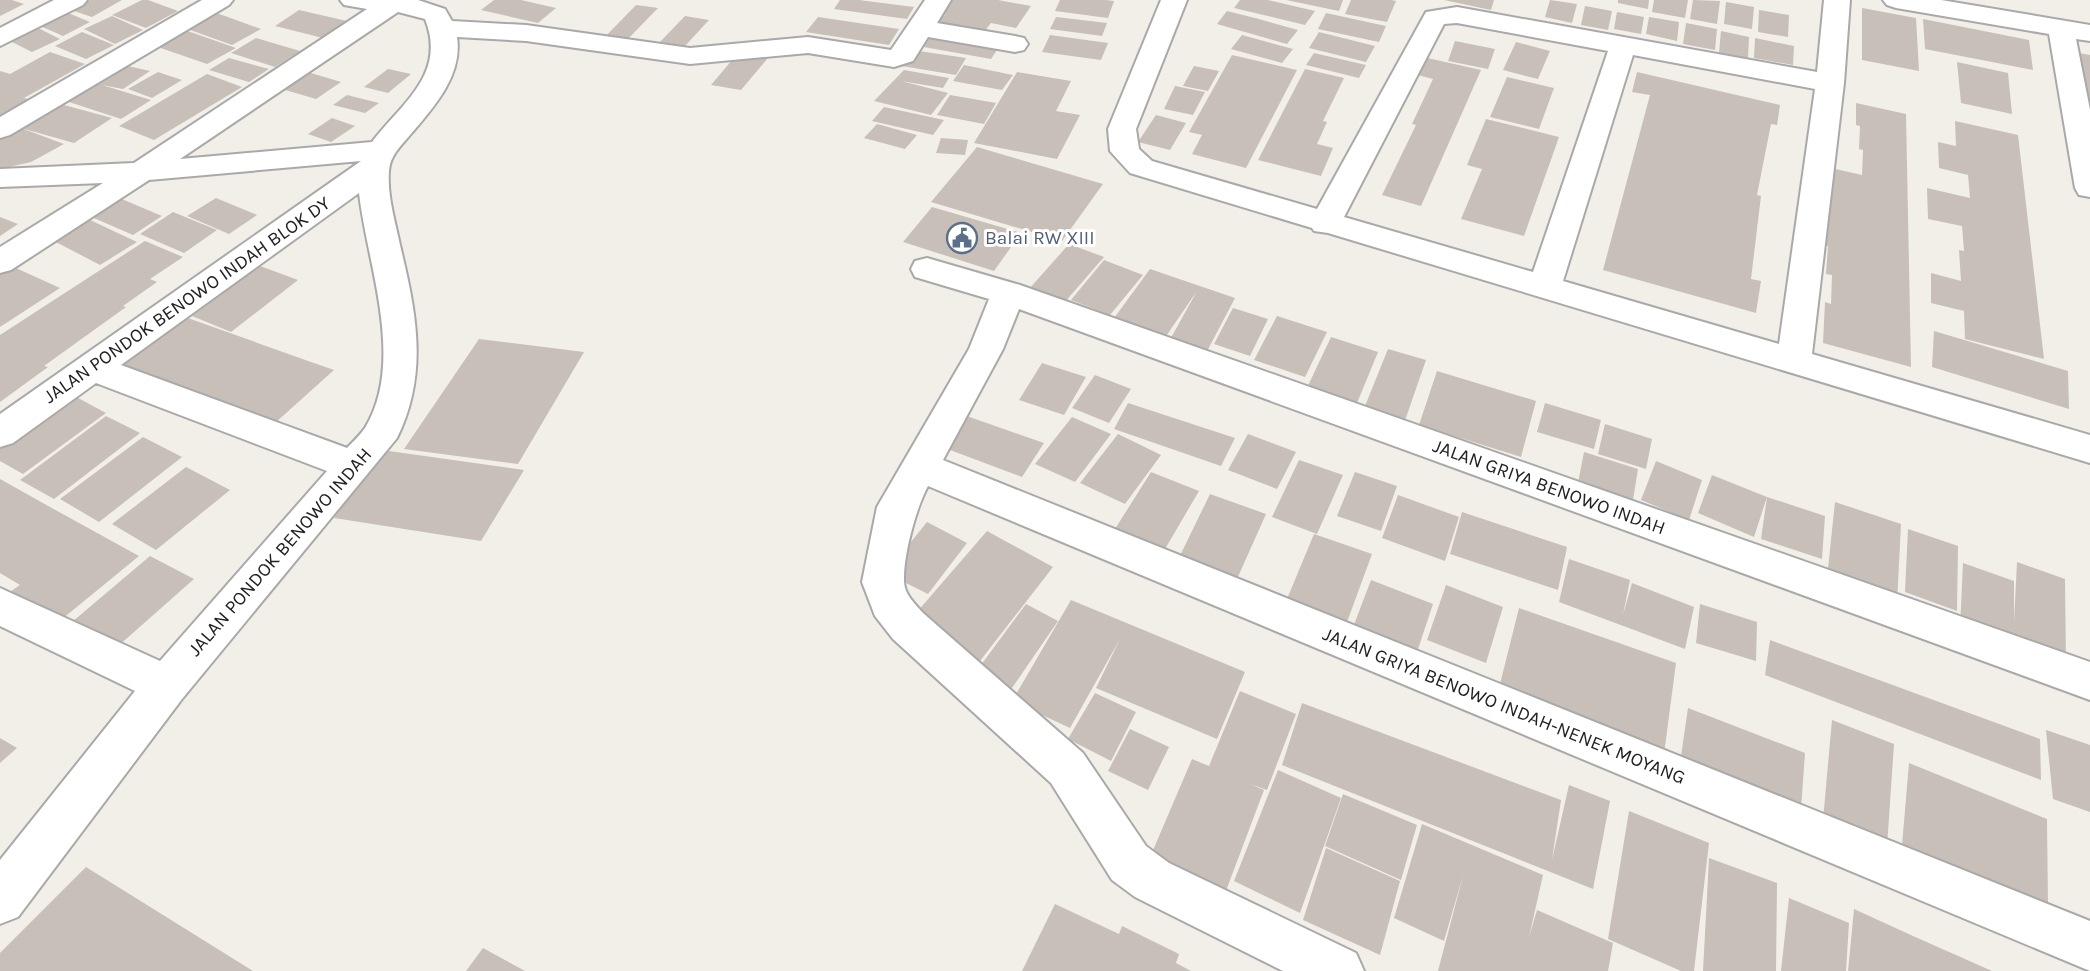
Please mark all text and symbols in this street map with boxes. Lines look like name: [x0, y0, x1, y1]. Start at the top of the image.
street label: JALAN PONDOK BENOWO INDAH BLOK DY: [40, 192, 335, 408]
public building icon: Balai RW XIII: [945, 221, 979, 255]
place label: Balai RW XIII: [985, 227, 1095, 249]
street label: JALAN GRIYA BENOWO INDAH: [1430, 435, 1668, 539]
street label: JALAN PONDOK BENOWO INDAH: [184, 443, 376, 661]
street label: JALAN GRIYA BENOWO INDAH-NENEK MOYANG: [1320, 623, 1688, 789]

